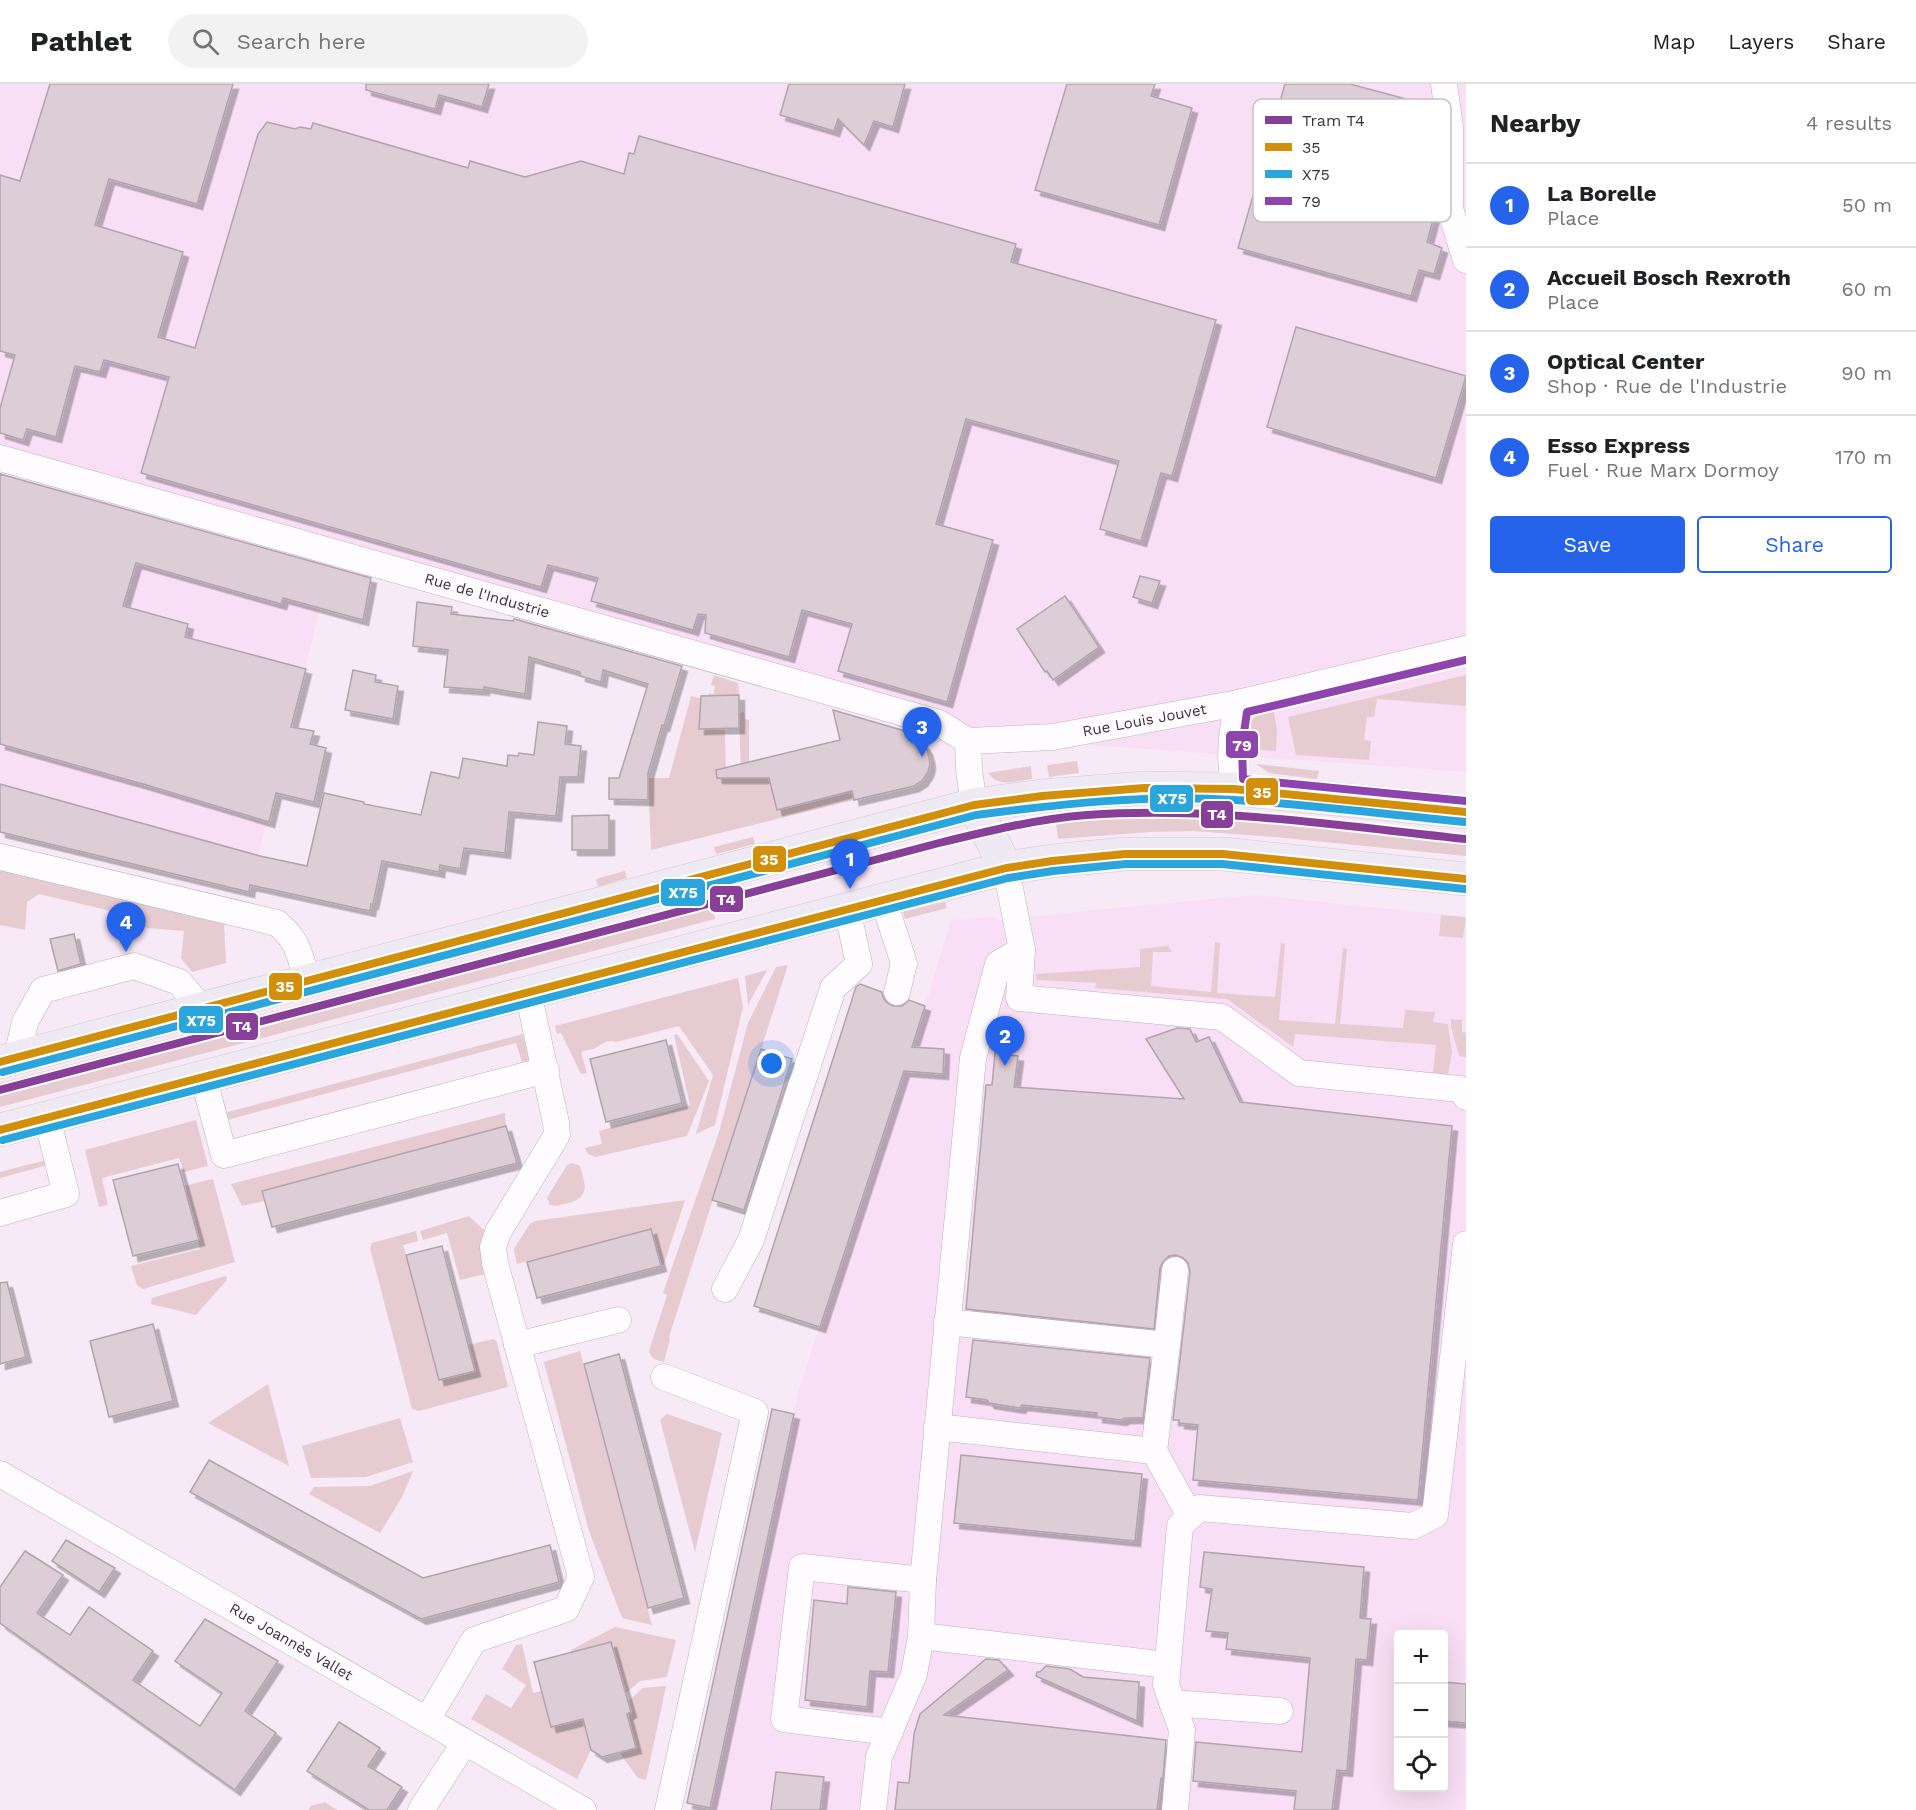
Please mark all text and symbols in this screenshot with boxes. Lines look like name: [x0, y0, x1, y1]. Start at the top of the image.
search box: [168, 14, 588, 68]
text: Pathlet: [30, 25, 132, 58]
icon: search: [189, 25, 222, 58]
text: Search here: [237, 29, 366, 54]
text: Map: [1652, 29, 1695, 54]
text: Layers: [1728, 29, 1794, 54]
text: Share: [1827, 29, 1886, 54]
legend: [1253, 99, 1451, 222]
text: Nearby: [1490, 108, 1581, 138]
text: Tram T4: [1302, 111, 1365, 130]
text: 4 results: [1806, 111, 1892, 135]
text: 35: [1302, 138, 1321, 157]
text: X75: [1302, 165, 1330, 184]
text: La Borelle: [1547, 181, 1656, 206]
text: 79: [1302, 192, 1321, 211]
text: 1: [1505, 193, 1514, 217]
text: 50 m: [1842, 193, 1892, 217]
text: Place: [1547, 206, 1599, 230]
text: Accueil Bosch Rexroth: [1547, 265, 1791, 290]
text: 2: [1504, 277, 1515, 301]
text: 60 m: [1842, 277, 1892, 301]
text: Place: [1547, 290, 1599, 314]
text: Optical Center: [1547, 349, 1704, 374]
text: 3: [1504, 361, 1515, 385]
text: 90 m: [1841, 361, 1892, 385]
text: Shop · Rue de l'Industrie: [1547, 374, 1787, 398]
text: Esso Express: [1547, 433, 1690, 458]
text: 4: [1503, 445, 1516, 469]
text: 170 m: [1835, 445, 1892, 469]
text: Fuel · Rue Marx Dormoy: [1547, 458, 1779, 482]
button: Save: [1490, 516, 1685, 573]
button: Share: [1697, 516, 1892, 573]
street label: Rue de l'Industrie: [422, 569, 552, 622]
street label: Rue Louis Jouvet: [1081, 700, 1209, 740]
pin: 3: [902, 708, 942, 757]
line badge: 79: [1225, 730, 1259, 759]
text: 79: [1232, 736, 1252, 755]
line badge: 35: [1245, 777, 1279, 806]
text: 35: [1253, 783, 1271, 802]
line badge: X75: [1149, 784, 1194, 813]
text: X75: [1157, 789, 1187, 808]
line badge: T4: [1200, 800, 1234, 829]
text: T4: [1207, 805, 1227, 824]
pin: 1: [830, 840, 870, 889]
line badge: 35: [752, 845, 787, 873]
text: 35: [760, 850, 778, 869]
line badge: X75: [660, 878, 706, 907]
text: X75: [668, 883, 698, 902]
line badge: T4: [709, 885, 744, 913]
text: T4: [716, 890, 736, 909]
pin: 4: [106, 902, 146, 952]
line badge: 35: [268, 972, 303, 1001]
text: 35: [276, 977, 294, 996]
line badge: X75: [178, 1005, 224, 1034]
text: X75: [186, 1011, 216, 1030]
line badge: T4: [225, 1012, 259, 1041]
pin: 2: [986, 1016, 1024, 1066]
text: T4: [232, 1017, 252, 1036]
your location: [757, 1049, 786, 1078]
street label: Rue Joannès Vallet: [226, 1599, 357, 1685]
map controls: [1394, 1630, 1448, 1792]
button: +: [1394, 1630, 1448, 1684]
button: −: [1394, 1684, 1448, 1738]
button: locate: [1394, 1738, 1448, 1792]

